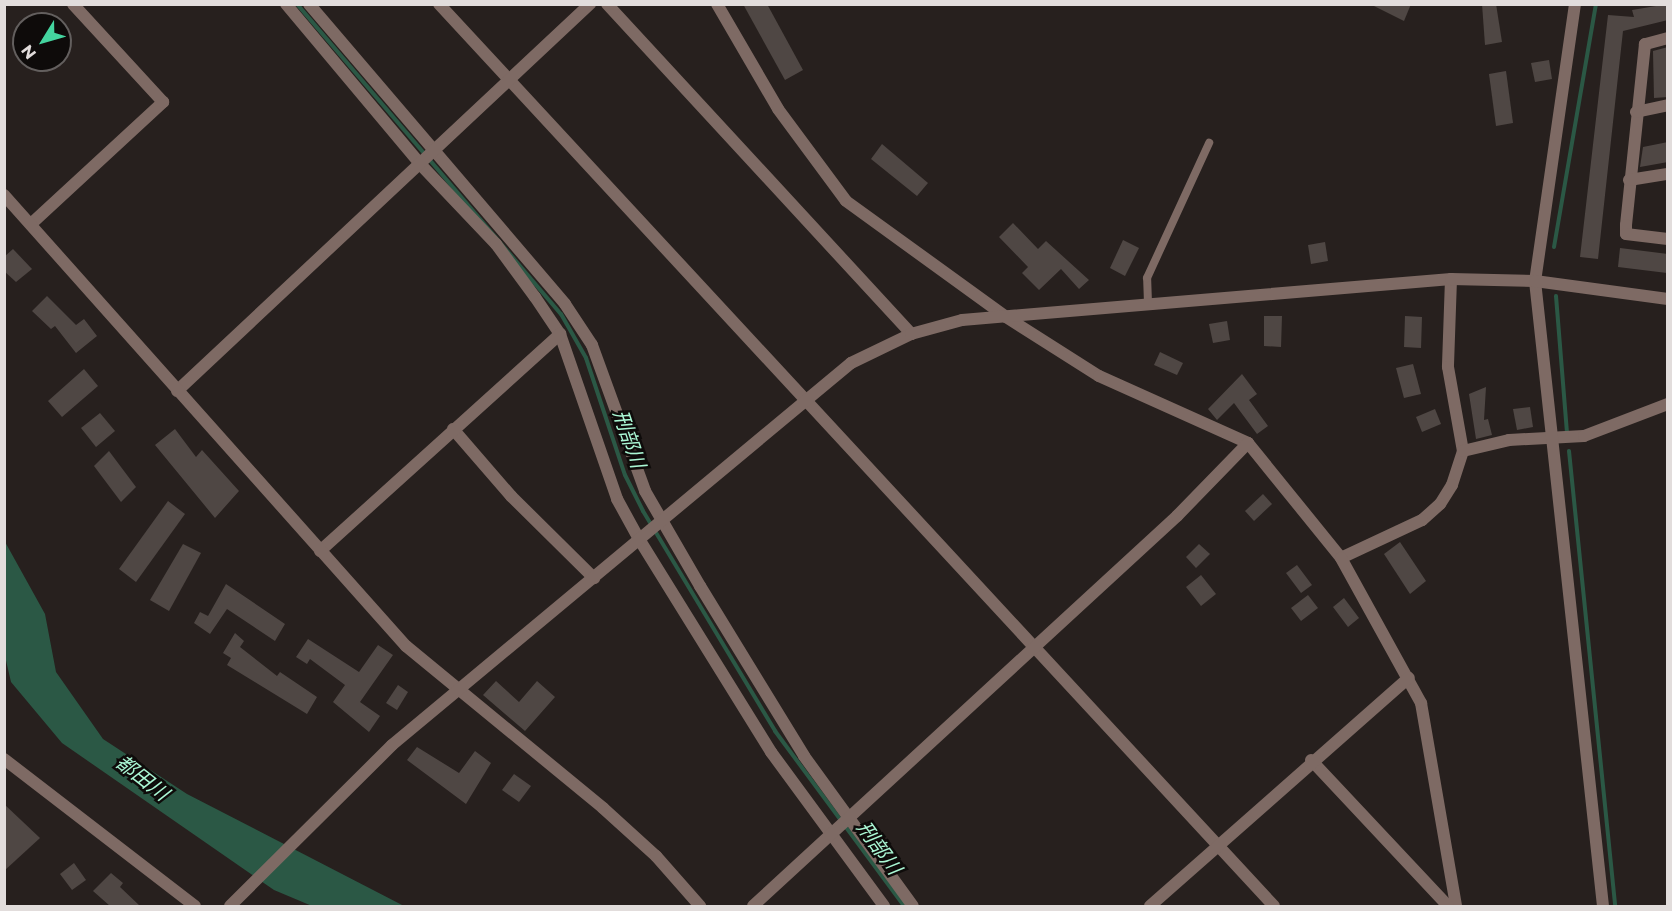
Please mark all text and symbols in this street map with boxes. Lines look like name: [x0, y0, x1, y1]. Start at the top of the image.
north arrow: [12, 12, 72, 72]
text: N: [17, 41, 40, 63]
water label: 刑部川: [608, 407, 650, 471]
water label: 都田川: [111, 750, 173, 806]
water label: 刑部川: [852, 817, 906, 879]

